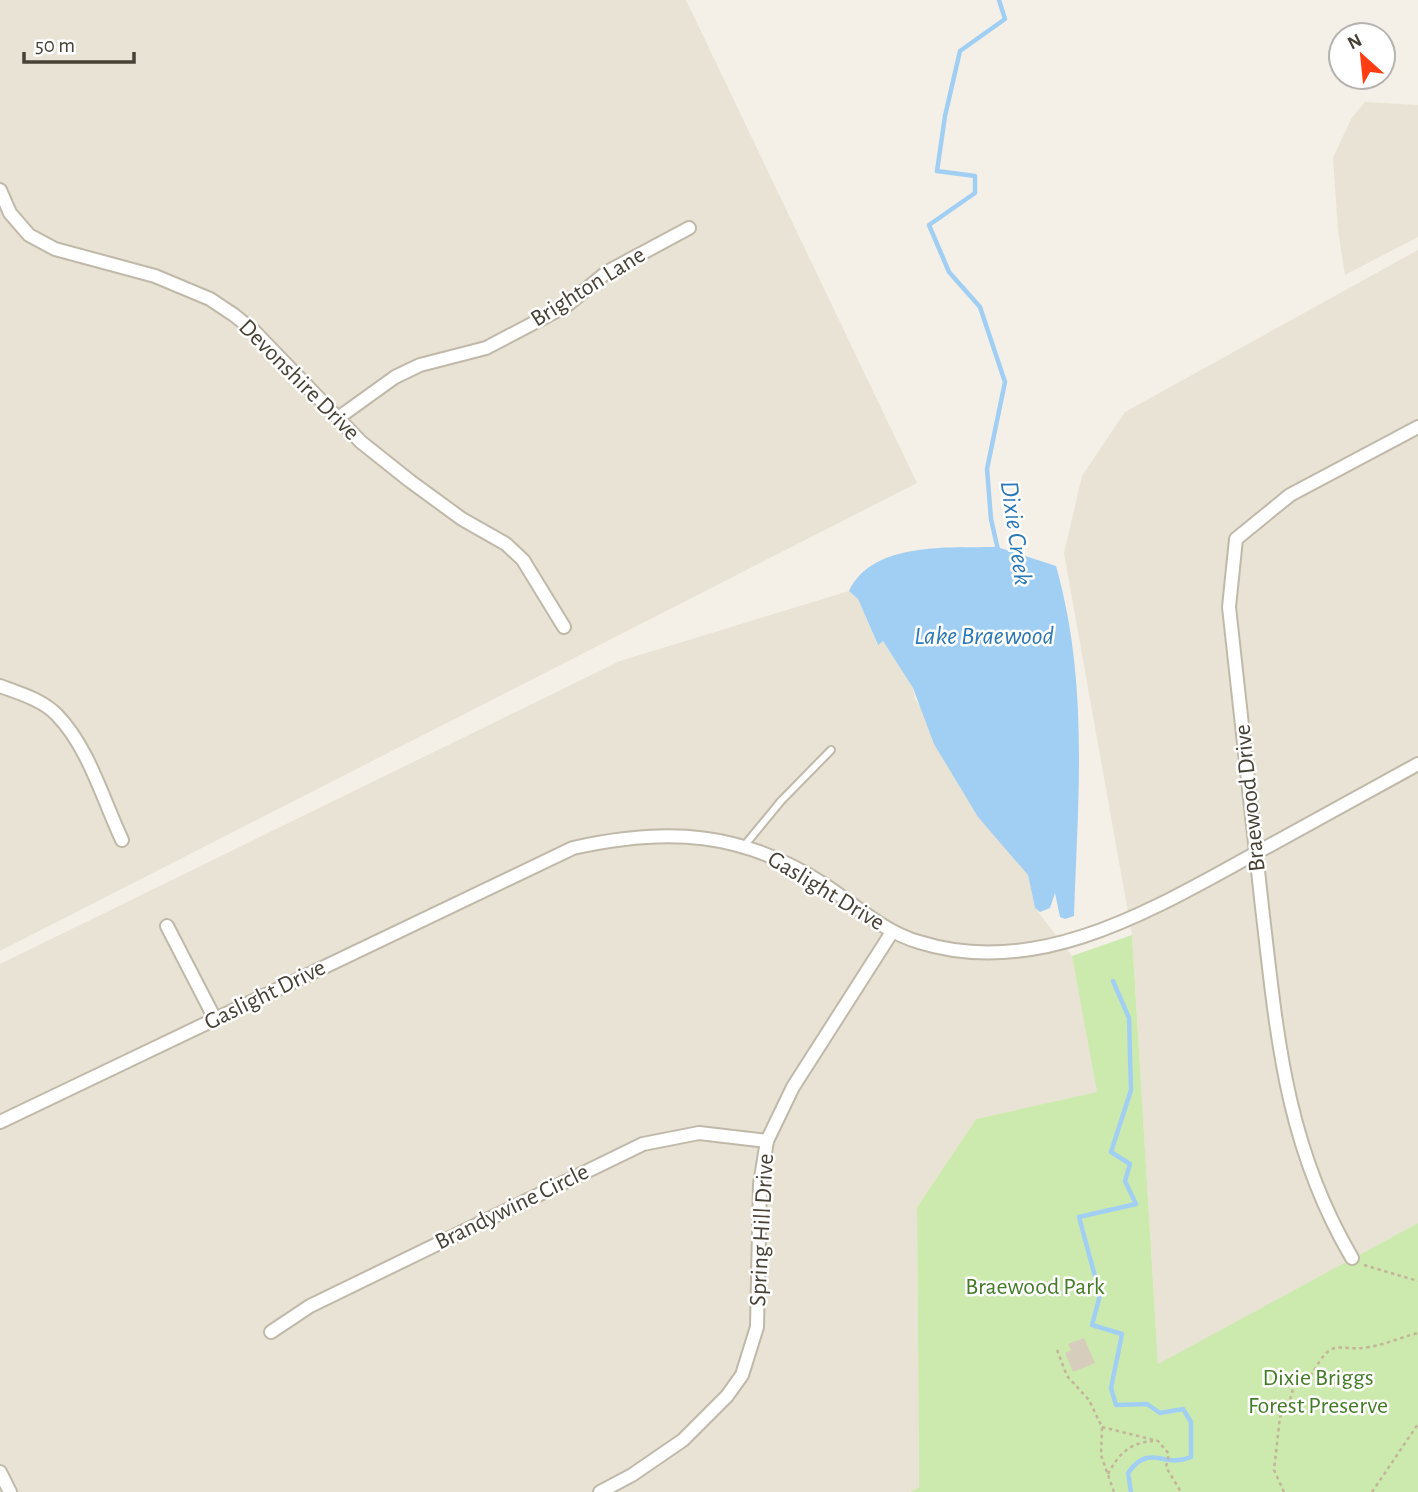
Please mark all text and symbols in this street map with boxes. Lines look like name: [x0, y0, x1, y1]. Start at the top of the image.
scale bar: [24, 21, 135, 65]
north arrow: [1327, 21, 1397, 91]
text: N: [1345, 31, 1365, 54]
text: 50 m: [35, 35, 75, 56]
street label: Brighton Lane: [527, 242, 649, 332]
street label: Devonshire Drive: [234, 315, 364, 445]
water label: Dixie Creek: [996, 479, 1036, 587]
water label: Lake Braewood: [914, 623, 1054, 649]
street label: Braewood Drive: [1230, 723, 1270, 873]
street label: Gaslight Drive: [763, 847, 889, 935]
street label: Gaslight Drive: [201, 955, 329, 1035]
street label: Spring Hill Drive: [746, 1153, 778, 1307]
street label: Brandywine Circle: [431, 1159, 593, 1255]
park label: Braewood Park: [965, 1275, 1105, 1299]
park label: Dixie Briggs Forest Preserve: [1248, 1366, 1388, 1418]

